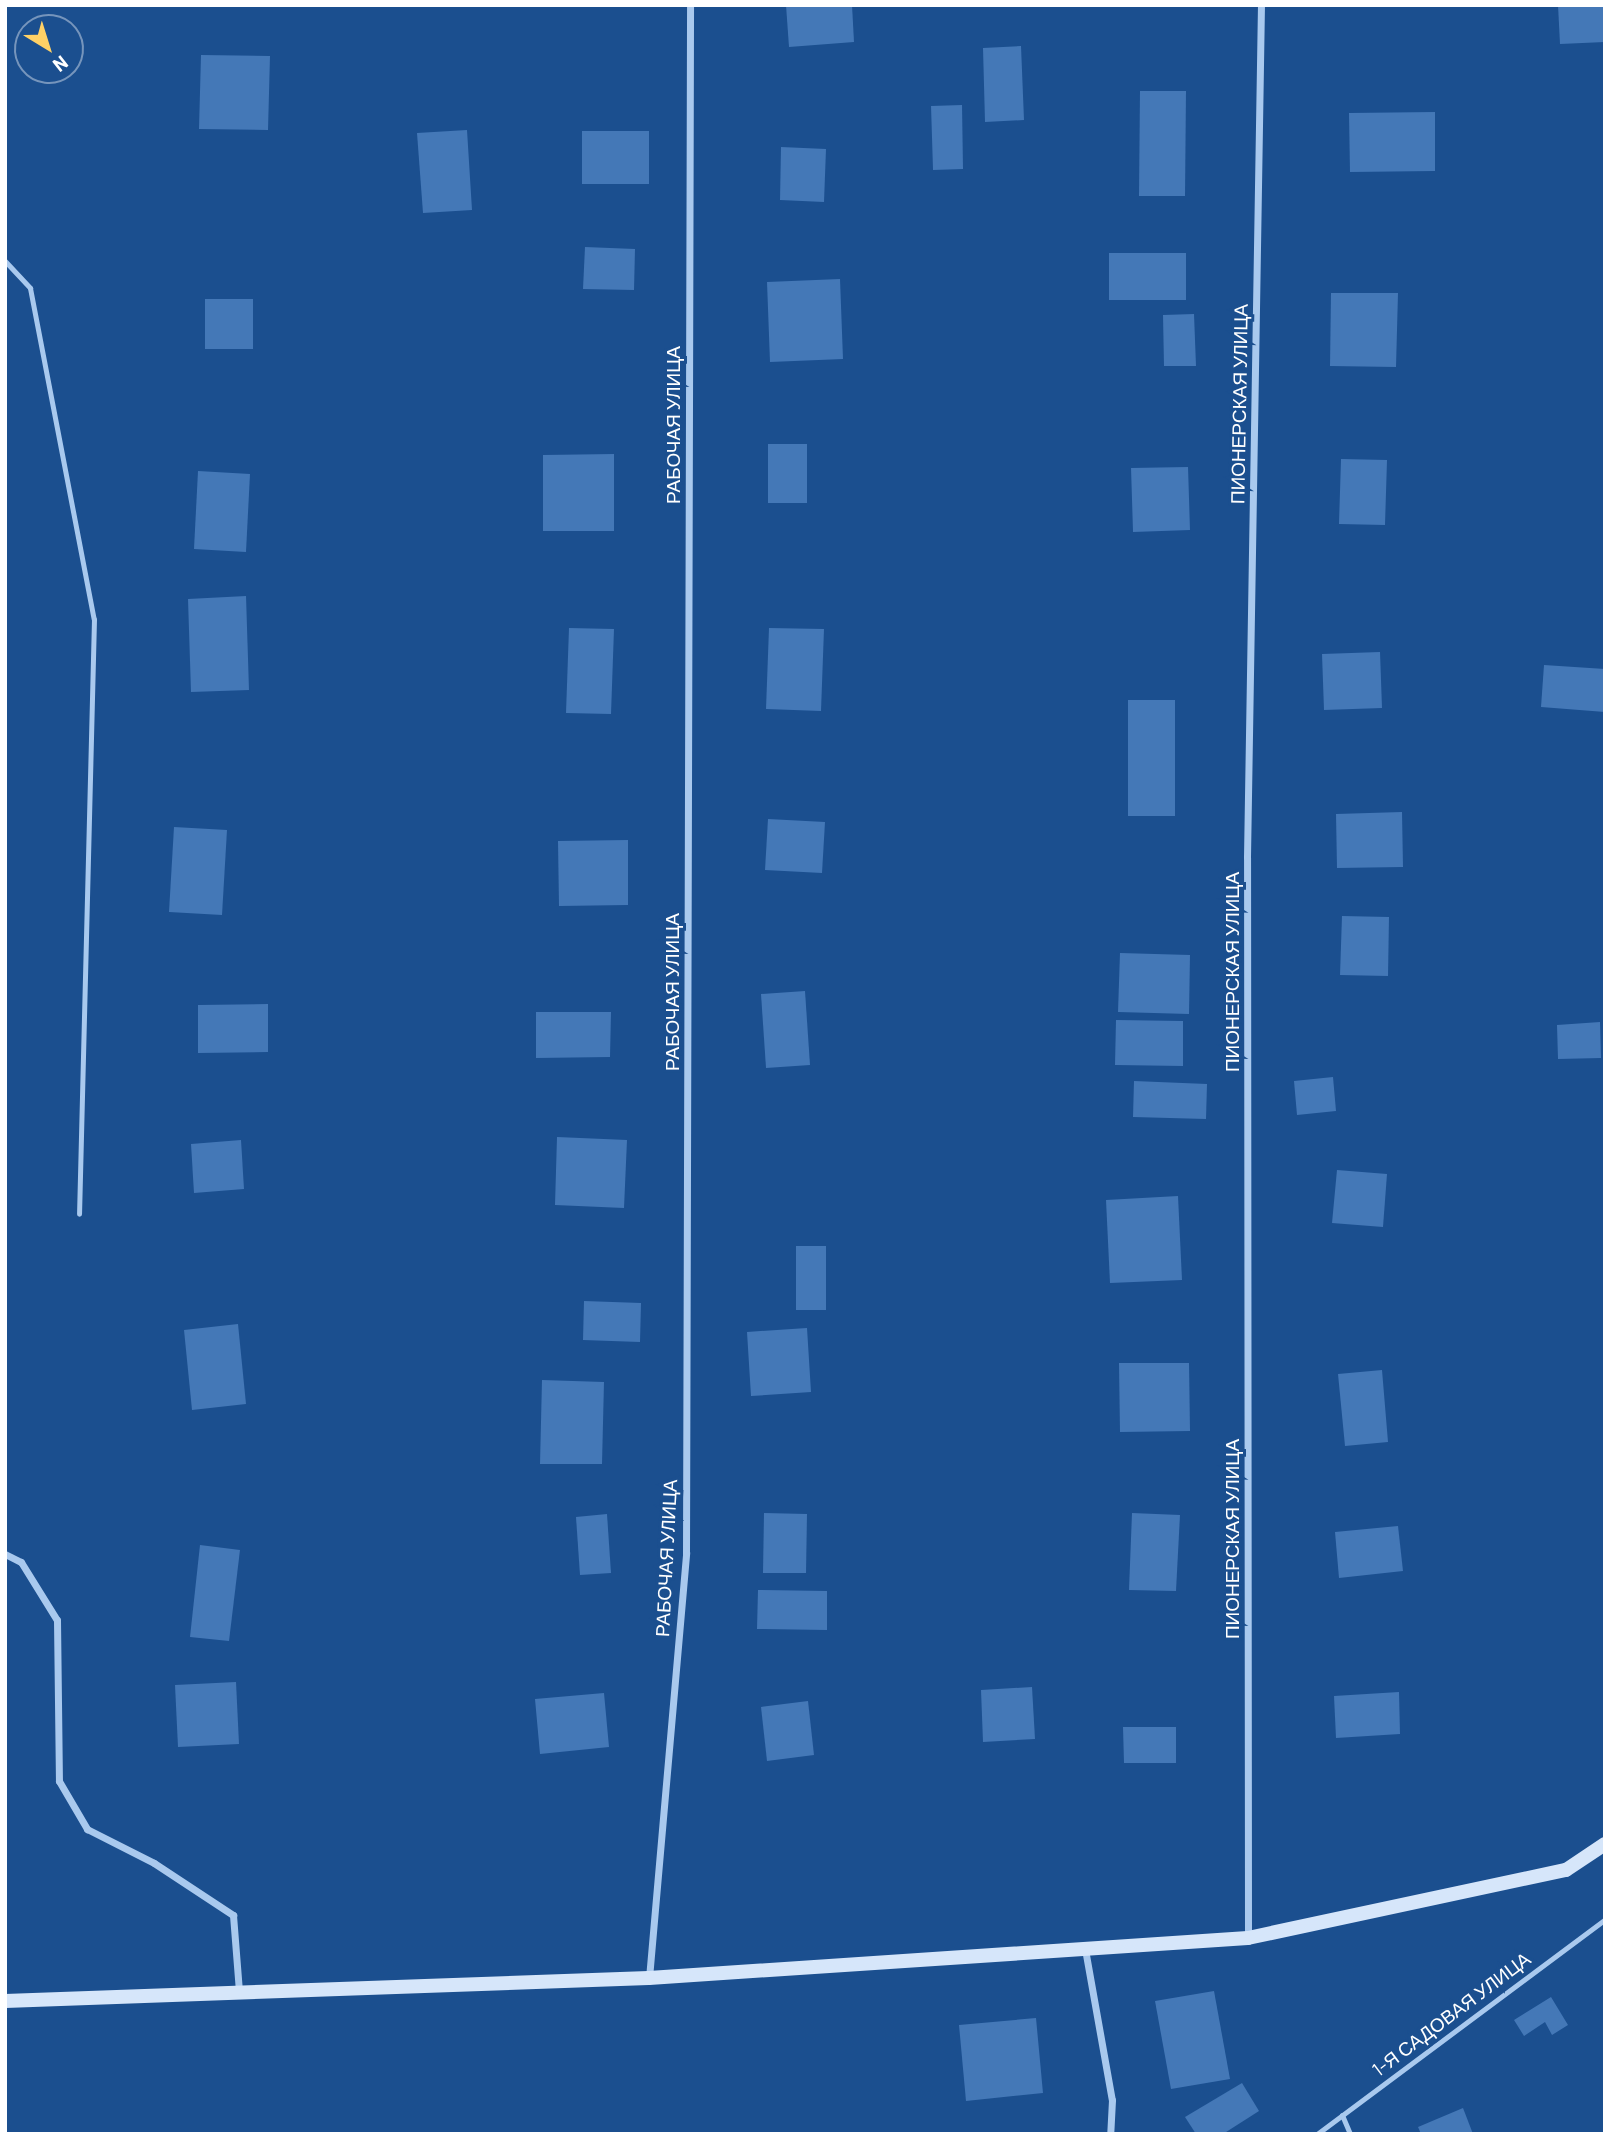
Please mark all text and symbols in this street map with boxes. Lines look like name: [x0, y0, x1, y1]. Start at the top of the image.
north arrow: [14, 14, 84, 84]
text: N: [49, 51, 73, 77]
street label: ПИОНЕРСКАЯ УЛИЦА: [1226, 304, 1252, 504]
street label: РАБОЧАЯ УЛИЦА: [662, 346, 684, 504]
street label: ПИОНЕРСКАЯ УЛИЦА: [1221, 872, 1243, 1072]
street label: РАБОЧАЯ УЛИЦА: [661, 913, 683, 1071]
street label: ПИОНЕРСКАЯ УЛИЦА: [1221, 1439, 1243, 1639]
street label: РАБОЧАЯ УЛИЦА: [650, 1479, 682, 1637]
street label: 1-Я САДОВАЯ УЛИЦА: [1367, 1947, 1535, 2081]

